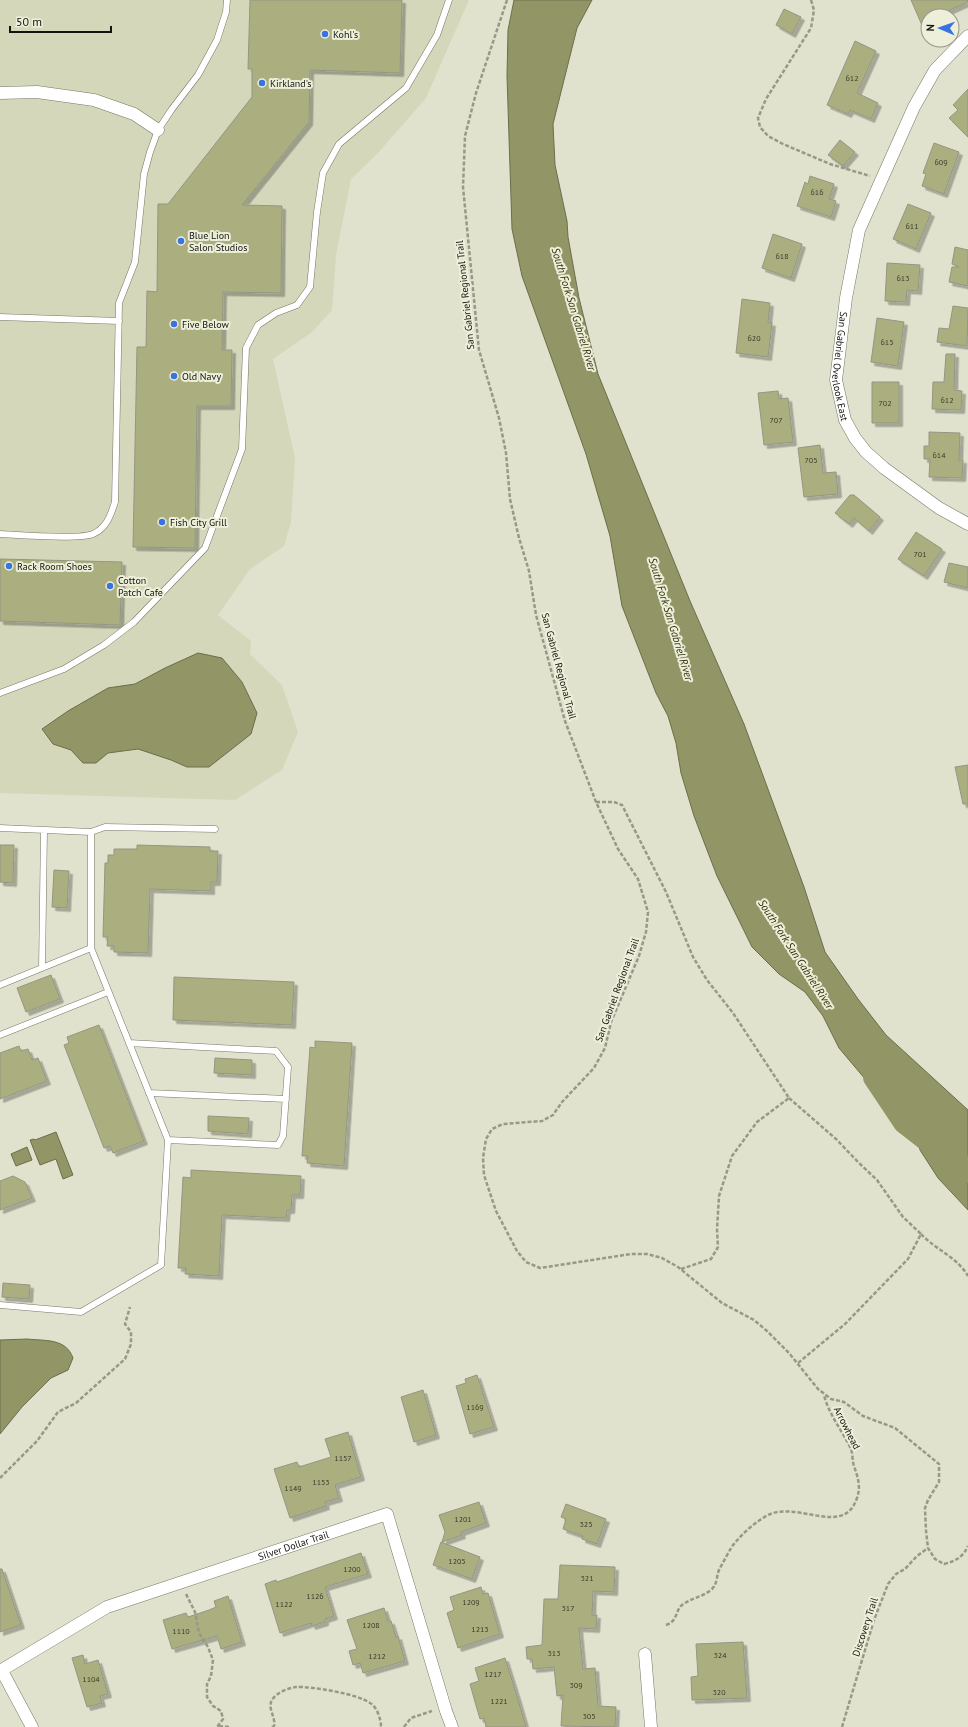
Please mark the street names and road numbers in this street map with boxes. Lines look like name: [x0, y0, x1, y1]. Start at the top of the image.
street label: San Gabriel Regional Trail: [453, 240, 477, 350]
street label: San Gabriel Overlook East: [830, 311, 852, 423]
street label: San Gabriel Regional Trail: [539, 611, 579, 721]
street label: San Gabriel Regional Trail: [592, 936, 642, 1044]
street label: Arrowhead: [831, 1404, 863, 1452]
street label: Silver Dollar Trail: [256, 1527, 330, 1563]
street label: Discovery Trail: [849, 1596, 881, 1658]

